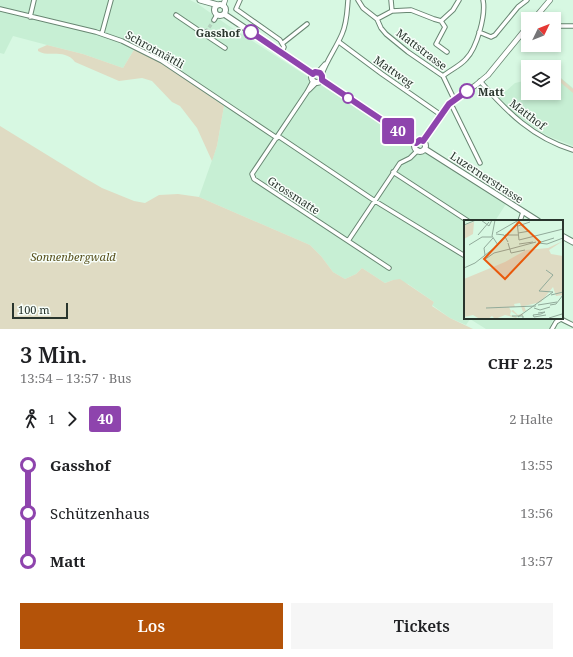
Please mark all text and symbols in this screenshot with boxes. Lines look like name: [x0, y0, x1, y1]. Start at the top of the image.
north arrow: [521, 12, 561, 52]
map controls: [521, 12, 561, 100]
marker: Gasshof: [243, 24, 259, 40]
place label: Gasshof: [196, 25, 242, 40]
street label: Mattstrasse: [394, 25, 451, 73]
street label: Schrotmättli: [123, 27, 187, 72]
street label: Mattweg: [371, 52, 417, 90]
button: layers: [521, 60, 561, 100]
marker: Matt: [459, 83, 475, 99]
place label: Matt: [478, 84, 505, 99]
unlabelled marker: [342, 92, 354, 104]
street label: Matthof: [507, 95, 550, 133]
line badge: 40: [380, 118, 416, 144]
text: 40: [390, 121, 406, 140]
street label: Luzernerstrasse: [447, 148, 527, 206]
street label: Grossmatte: [265, 172, 323, 218]
inset map: [464, 220, 563, 319]
park label: Sonnenbergwald: [30, 249, 116, 264]
scale bar: [12, 301, 68, 320]
text: 100 m: [18, 302, 50, 317]
text: 3 Min.: [20, 339, 87, 369]
text: CHF 2.25: [488, 353, 553, 373]
text: 13:54 – 13:57 · Bus: [20, 369, 131, 387]
icon: walk: [20, 408, 42, 430]
icon: forward: [61, 408, 83, 430]
text: 40: [97, 409, 113, 428]
text: 1: [48, 410, 55, 428]
text: 2 Halte: [509, 410, 553, 428]
text: Gasshof: [50, 455, 110, 475]
text: 13:55: [520, 456, 553, 474]
text: Schützenhaus: [50, 503, 150, 523]
text: 13:56: [520, 504, 553, 522]
text: Matt: [50, 551, 85, 571]
text: 13:57: [520, 552, 553, 570]
button: Los: [20, 603, 283, 649]
button: Tickets: [291, 603, 553, 649]

